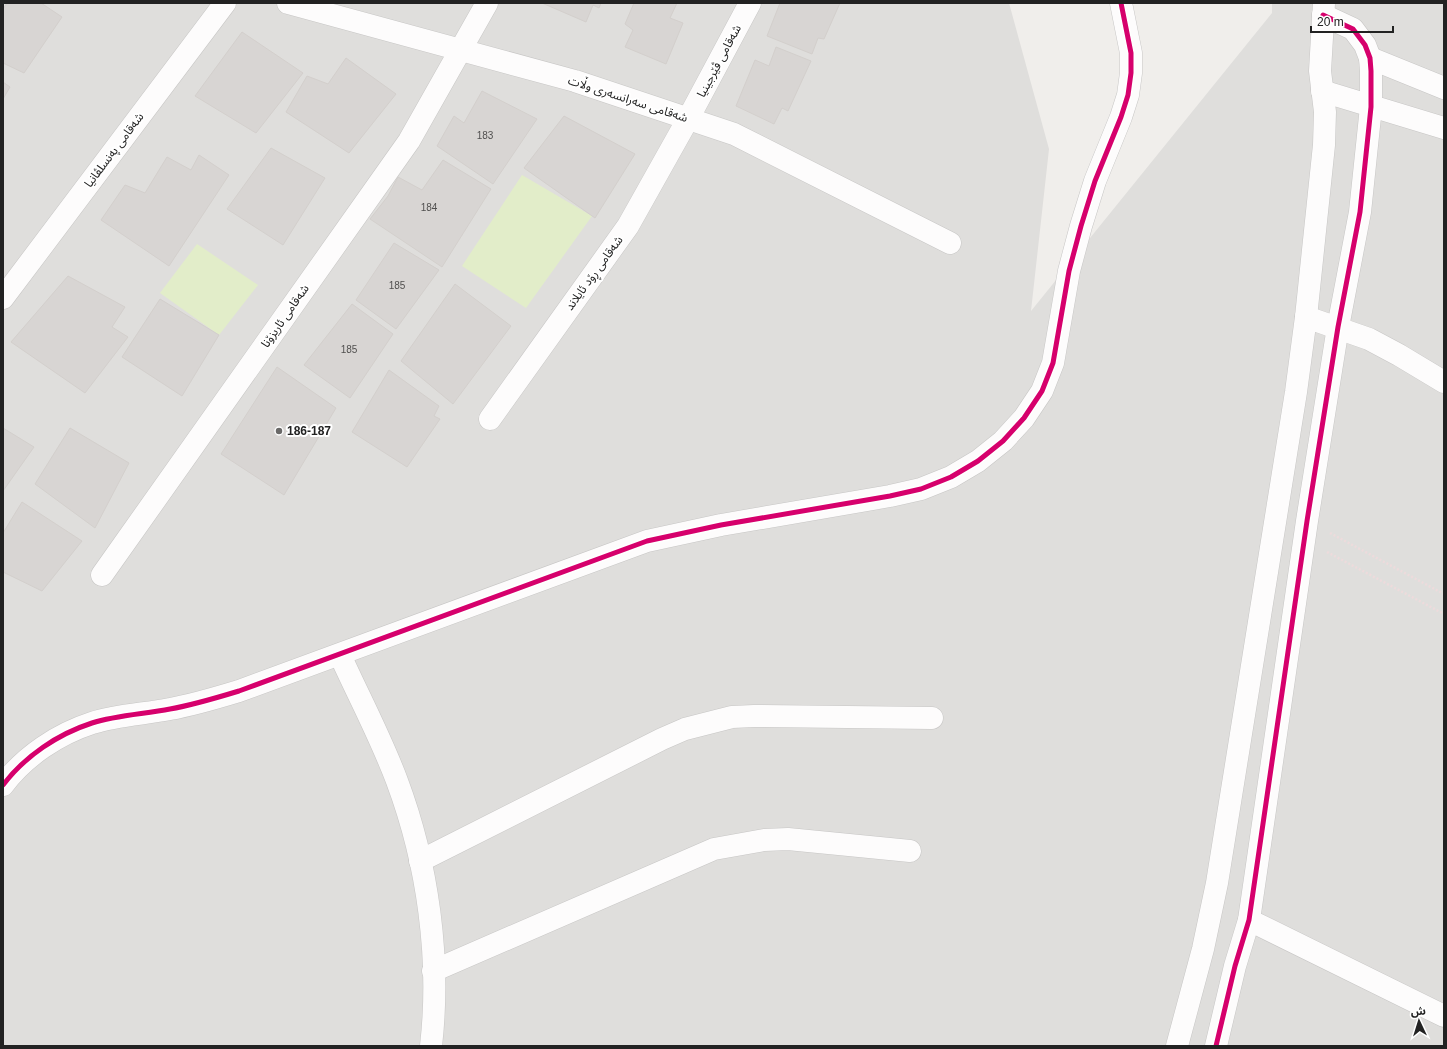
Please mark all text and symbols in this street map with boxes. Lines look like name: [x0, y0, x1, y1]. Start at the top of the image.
scale bar: [1311, 8, 1393, 34]
text: 20 m: [1317, 15, 1344, 29]
street label: شەقامی ڤێرجینیا: [694, 22, 744, 100]
street label: شەقامی سەرانسەری وڵات: [566, 71, 690, 125]
street label: شەقامی پەنسلڤانیا: [81, 110, 147, 191]
house number: 183: [477, 130, 494, 141]
house number: 184: [421, 202, 438, 213]
street label: شەقامی ڕۆد ئایلاند: [562, 233, 629, 315]
house number: 185: [389, 280, 406, 291]
street label: شەقامی ئاریزۆنا: [258, 282, 312, 350]
house number: 185: [341, 344, 358, 355]
place label: 186-187: [287, 424, 331, 438]
marker: 186-187: [274, 426, 284, 436]
north arrow: [1399, 1001, 1439, 1041]
text: ش: [1410, 1005, 1426, 1019]

